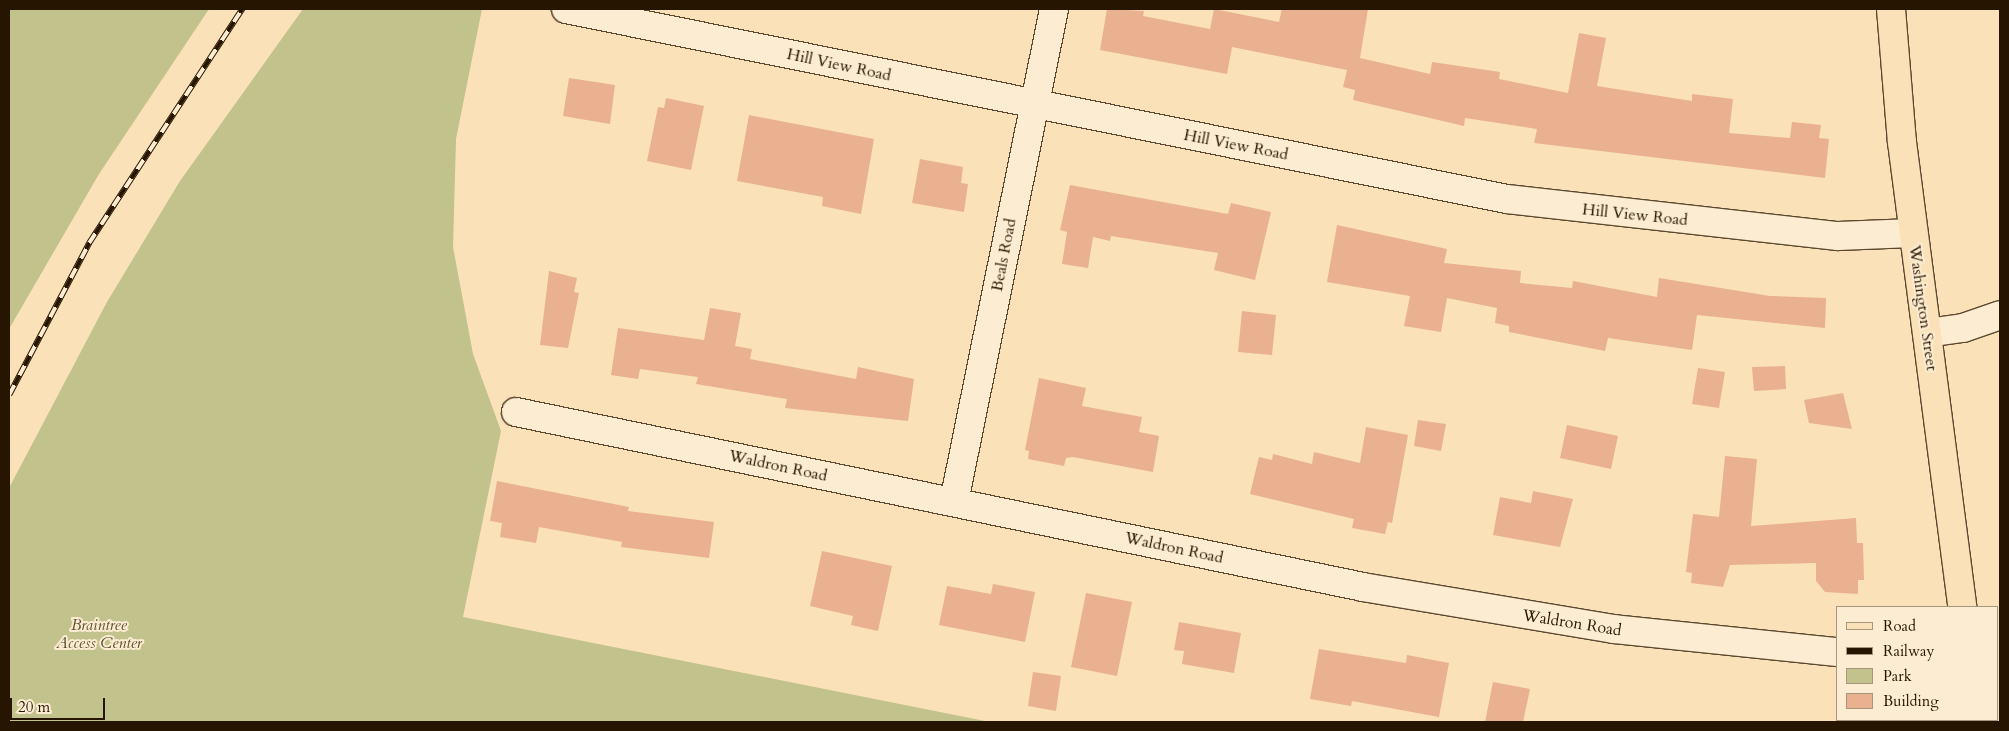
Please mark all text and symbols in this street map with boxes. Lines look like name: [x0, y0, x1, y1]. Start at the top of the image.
street label: Hill View Road: [785, 45, 893, 85]
street label: Hill View Road: [1182, 125, 1290, 165]
street label: Hill View Road: [1581, 200, 1689, 230]
street label: Beals Road: [988, 217, 1020, 293]
street label: Washington Street: [1905, 244, 1941, 372]
street label: Waldron Road: [727, 446, 829, 486]
street label: Waldron Road: [1123, 528, 1225, 568]
street label: Waldron Road: [1521, 606, 1623, 640]
legend: [1836, 606, 1999, 721]
park label: Braintree Access Center: [56, 615, 142, 653]
text: Road: [1883, 616, 1916, 636]
text: Railway: [1883, 641, 1934, 661]
text: Park: [1883, 666, 1912, 686]
scale bar: [12, 688, 108, 720]
text: Building: [1883, 691, 1939, 711]
text: 20 m: [18, 697, 50, 717]

